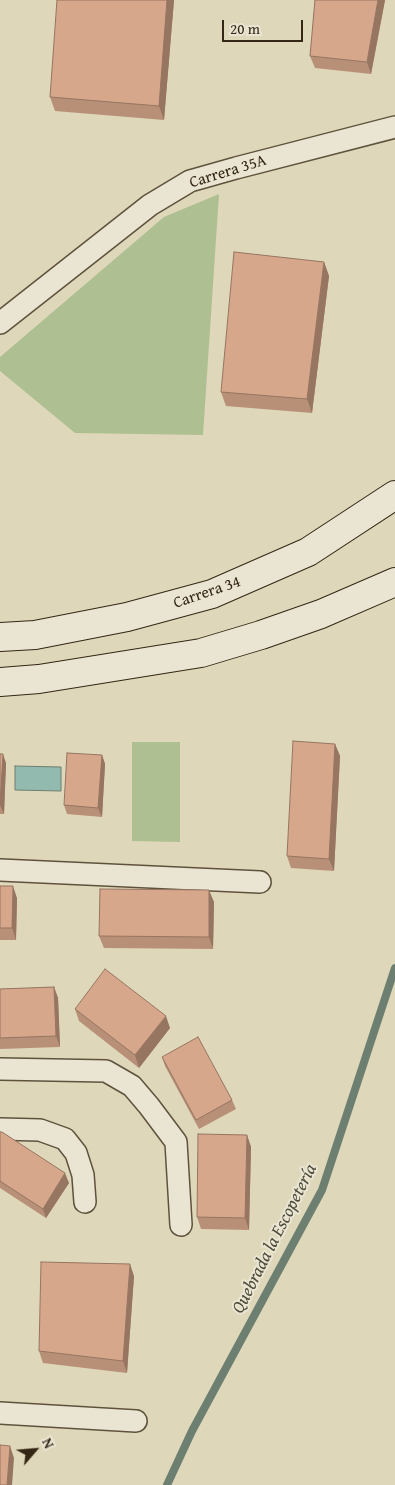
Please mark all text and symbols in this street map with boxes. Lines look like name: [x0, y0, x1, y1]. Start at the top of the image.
scale bar: [225, 10, 306, 42]
text: 20 m: [230, 18, 260, 39]
street label: Carrera 35A: [187, 151, 269, 193]
street label: Carrera 34: [171, 573, 243, 613]
water label: Quebrada la Escopetería: [228, 1161, 322, 1317]
north arrow: [10, 1425, 60, 1475]
text: N: [37, 1434, 59, 1452]

